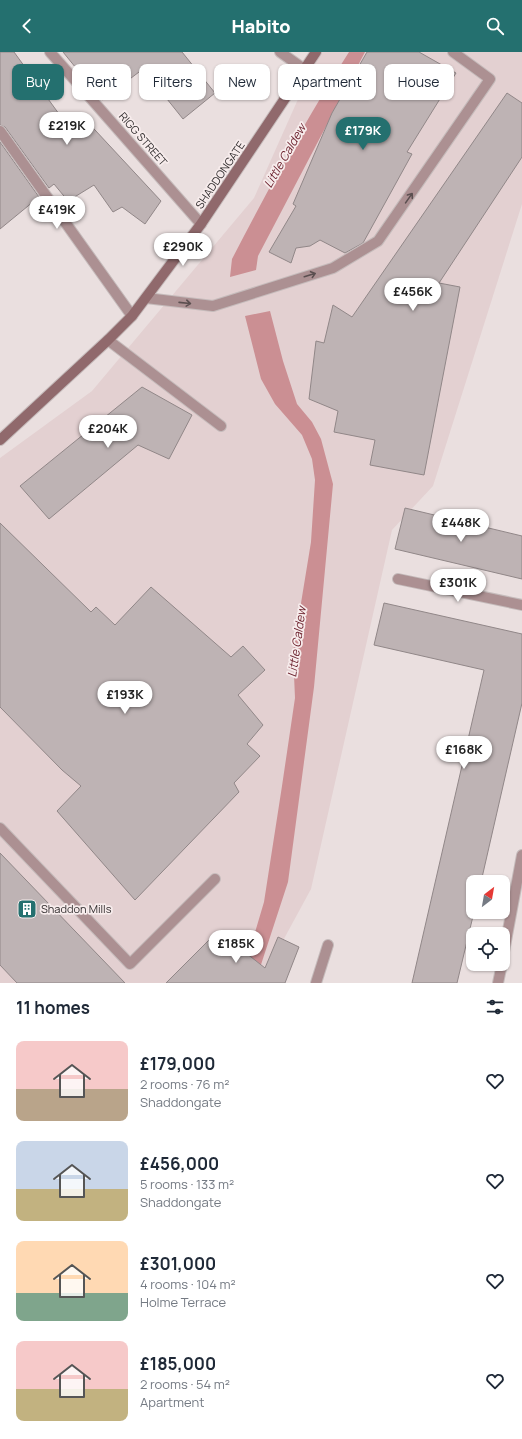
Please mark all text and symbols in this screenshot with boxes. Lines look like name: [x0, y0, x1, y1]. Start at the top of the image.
text: Habito: [231, 14, 291, 38]
icon: back: [16, 15, 38, 37]
icon: search: [484, 15, 506, 37]
chip: Buy: [12, 64, 64, 100]
chip: Rent: [72, 64, 131, 100]
chip: Filters: [139, 64, 206, 100]
chip: New: [214, 64, 270, 100]
chip: Apartment: [278, 64, 376, 100]
chip: House: [384, 64, 454, 100]
street label: RIGG STREET: [116, 109, 171, 169]
pin: £219K: [39, 112, 95, 146]
text: £219K: [48, 116, 86, 134]
pin: £179K: [335, 117, 391, 151]
water label: Little Caldew: [259, 119, 311, 191]
text: £179K: [345, 121, 381, 139]
street label: SHADDONGATE: [191, 138, 248, 211]
one-way arrow: [405, 192, 413, 203]
pin: £419K: [29, 196, 85, 230]
text: £419K: [38, 200, 76, 218]
pin: £290K: [155, 233, 211, 267]
text: £290K: [163, 237, 203, 255]
one-way arrow: [303, 271, 316, 278]
pin: £456K: [385, 278, 441, 312]
text: £456K: [393, 282, 433, 300]
one-way arrow: [178, 299, 191, 306]
pin: £204K: [80, 415, 136, 449]
text: £204K: [88, 419, 128, 437]
pin: £448K: [433, 509, 489, 543]
text: £448K: [441, 513, 481, 531]
pin: £301K: [430, 569, 486, 603]
text: £301K: [439, 573, 477, 591]
water label: Little Caldew: [283, 604, 310, 678]
pin: £193K: [97, 681, 153, 715]
text: £193K: [106, 685, 144, 703]
pin: £168K: [436, 736, 492, 770]
text: £168K: [445, 740, 483, 758]
north arrow: [466, 875, 510, 919]
map controls: [466, 875, 510, 971]
building icon: Shaddon Mills: [16, 898, 38, 920]
place label: Shaddon Mills: [41, 901, 112, 916]
button: locate: [466, 927, 510, 971]
pin: £185K: [208, 930, 264, 964]
text: £185K: [217, 934, 255, 952]
text: 11 homes: [16, 996, 90, 1019]
icon: filters: [484, 996, 506, 1018]
text: £179,000: [140, 1052, 215, 1075]
icon: home: [48, 1057, 96, 1105]
icon: heart: [484, 1070, 506, 1092]
text: 2 rooms · 76 m²: [140, 1075, 229, 1093]
text: Shaddongate: [140, 1093, 221, 1111]
text: £456,000: [140, 1152, 219, 1175]
icon: home: [48, 1157, 96, 1205]
icon: heart: [484, 1170, 506, 1192]
text: 5 rooms · 133 m²: [140, 1175, 234, 1193]
text: Shaddongate: [140, 1193, 221, 1211]
text: £301,000: [140, 1252, 216, 1275]
icon: home: [48, 1257, 96, 1305]
icon: heart: [484, 1270, 506, 1292]
text: 4 rooms · 104 m²: [140, 1275, 236, 1293]
text: Holme Terrace: [140, 1293, 226, 1311]
text: £185,000: [140, 1352, 216, 1375]
icon: home: [48, 1357, 96, 1405]
icon: heart: [484, 1370, 506, 1392]
text: 2 rooms · 54 m²: [140, 1375, 230, 1393]
text: Apartment: [140, 1393, 204, 1411]

